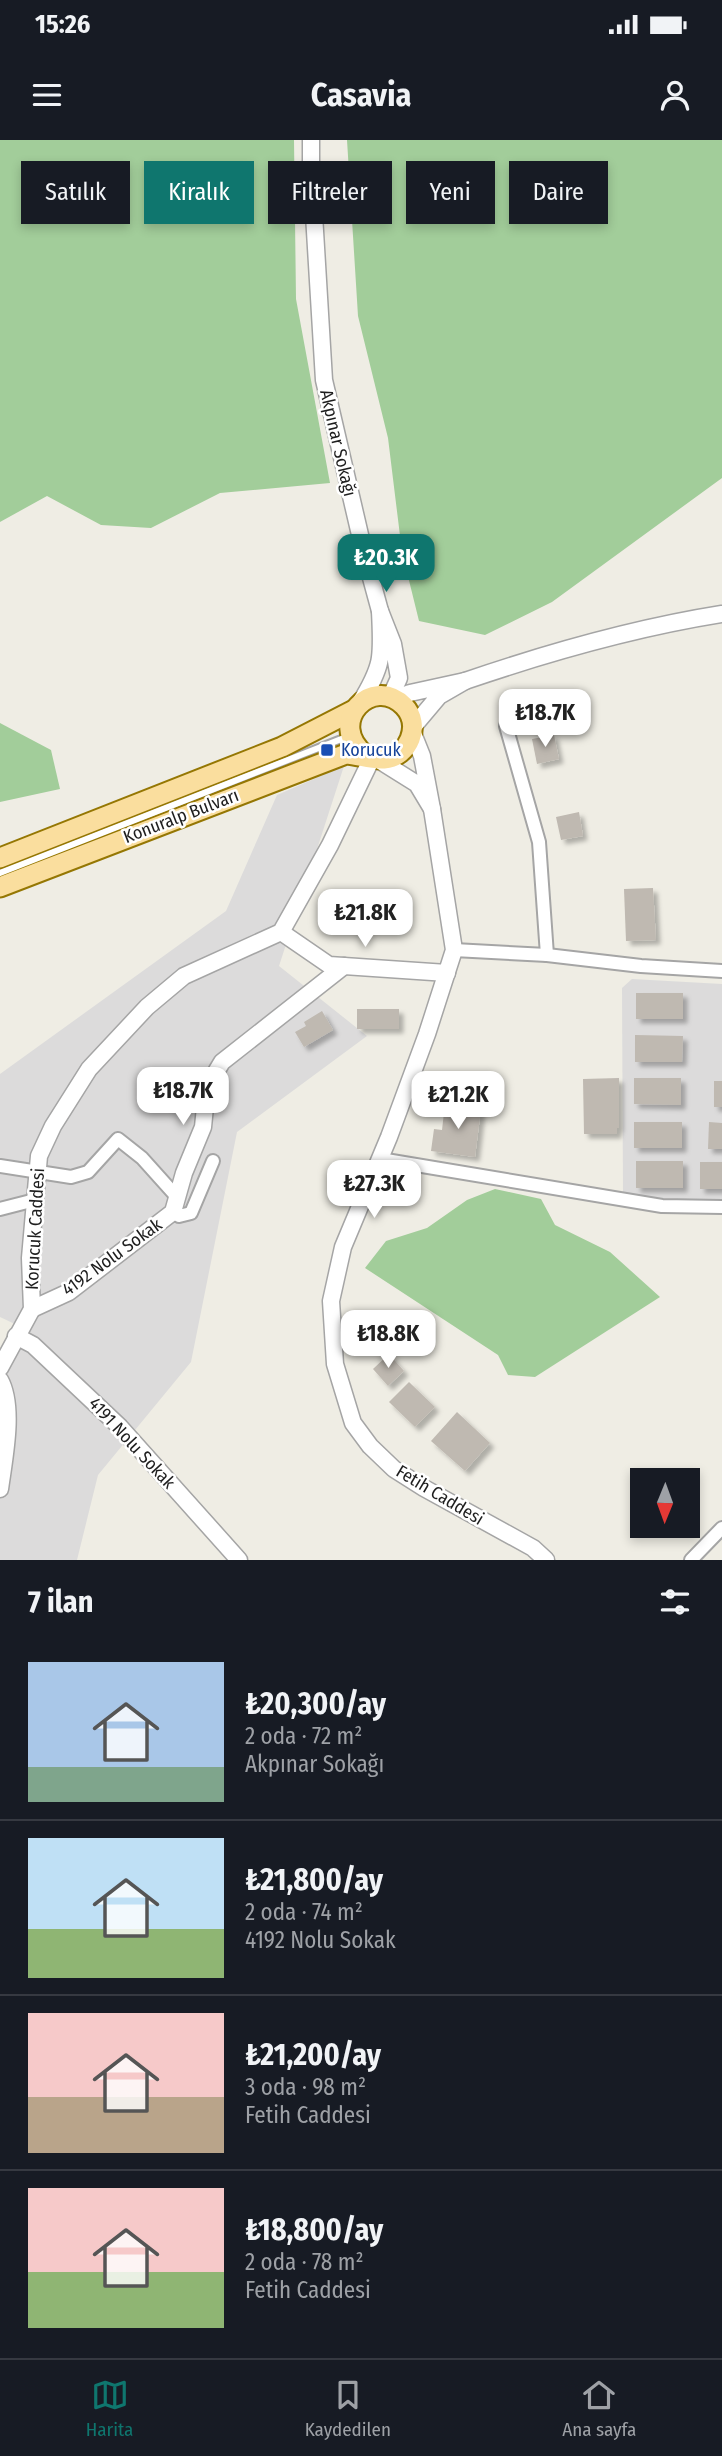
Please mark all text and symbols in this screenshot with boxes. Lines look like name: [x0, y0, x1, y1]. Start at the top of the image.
text: 15:26: [35, 9, 90, 40]
icon: menu: [28, 76, 66, 114]
text: Casavia: [311, 76, 411, 114]
icon: person: [656, 76, 694, 114]
chip: Satılık: [21, 161, 130, 224]
chip: Kiralık: [144, 161, 254, 224]
chip: Filtreler: [268, 161, 392, 224]
chip: Yeni: [406, 161, 495, 224]
chip: Daire: [509, 161, 608, 224]
street label: Akpınar Sokağı: [315, 387, 361, 499]
pin: ₺20.3K: [329, 534, 443, 594]
text: ₺20.3K: [354, 543, 418, 571]
pin: ₺18.7K: [488, 690, 602, 749]
text: ₺18.7K: [515, 698, 575, 726]
place label: Korucuk: [341, 739, 401, 761]
marker: Korucuk: [319, 742, 335, 758]
street label: Konuralp Bulvarı: [120, 784, 242, 848]
pin: ₺21.8K: [308, 890, 422, 949]
text: ₺21.8K: [334, 898, 396, 926]
pin: ₺18.7K: [126, 1068, 240, 1127]
pin: ₺21.2K: [401, 1072, 515, 1131]
text: ₺18.7K: [153, 1076, 213, 1104]
text: ₺21.2K: [427, 1080, 489, 1108]
pin: ₺27.3K: [317, 1160, 431, 1220]
street label: Korucuk Caddesi: [21, 1167, 49, 1291]
text: ₺27.3K: [343, 1169, 405, 1197]
street label: 4192 Nolu Sokak: [58, 1213, 167, 1301]
pin: ₺18.8K: [331, 1310, 445, 1370]
text: ₺18.8K: [357, 1319, 419, 1347]
street label: 4191 Nolu Sokak: [84, 1393, 180, 1494]
street label: Fetih Caddesi: [392, 1460, 488, 1530]
north arrow: [630, 1468, 700, 1538]
map controls: [630, 1468, 700, 1538]
icon: filters: [656, 1583, 694, 1621]
text: 7 ilan: [28, 1584, 93, 1620]
text: ₺20,300/ay: [245, 1686, 386, 1722]
icon: home: [84, 1690, 168, 1774]
text: 2 oda · 72 m²: [245, 1722, 362, 1750]
text: Akpınar Sokağı: [245, 1750, 384, 1778]
text: ₺21,800/ay: [245, 1862, 383, 1898]
icon: home: [84, 1866, 168, 1950]
text: 2 oda · 74 m²: [245, 1898, 363, 1926]
text: 4192 Nolu Sokak: [245, 1926, 396, 1954]
text: ₺21,200/ay: [245, 2037, 381, 2073]
icon: home: [84, 2041, 168, 2125]
text: 3 oda · 98 m²: [245, 2073, 366, 2101]
text: Fetih Caddesi: [245, 2101, 371, 2129]
text: ₺18,800/ay: [245, 2212, 383, 2248]
icon: home: [84, 2216, 168, 2300]
text: 2 oda · 78 m²: [245, 2248, 364, 2276]
text: Fetih Caddesi: [245, 2276, 371, 2304]
tab: Harita: [86, 2376, 133, 2441]
tab: Kaydedilen: [305, 2376, 391, 2441]
tab: Ana sayfa: [562, 2376, 636, 2441]

